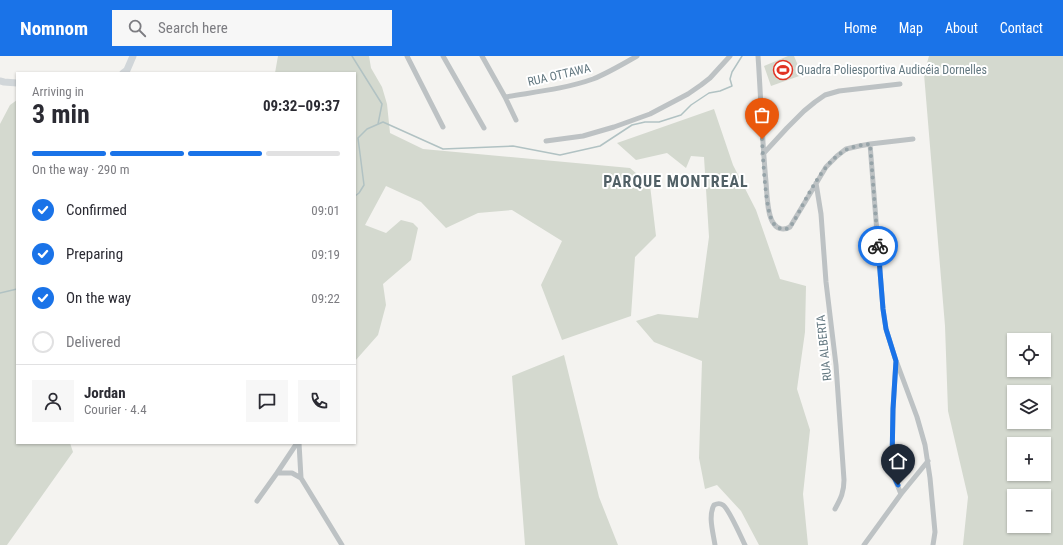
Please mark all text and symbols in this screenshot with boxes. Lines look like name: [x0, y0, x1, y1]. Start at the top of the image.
search box: [112, 10, 392, 46]
text: Nomnom: [20, 17, 88, 40]
icon: search: [126, 17, 148, 39]
text: Search here: [158, 19, 228, 37]
text: Home: [844, 20, 877, 36]
text: Map: [899, 20, 923, 36]
text: About: [945, 20, 978, 36]
text: Contact: [1000, 20, 1043, 36]
sports icon: Quadra Poliesportiva Audicéia Dornelles: [772, 59, 794, 81]
street label: RUA OTTAWA: [526, 61, 592, 89]
place label: Quadra Poliesportiva Audicéia Dornelles: [797, 63, 987, 77]
text: Arriving in: [32, 84, 84, 99]
text: 09:32–09:37: [263, 97, 340, 115]
pin: [745, 98, 779, 139]
text: 3 min: [32, 99, 90, 129]
icon: bag: [751, 104, 773, 126]
text: On the way · 290 m: [32, 162, 129, 177]
district label: PARQUE MONTREAL: [603, 172, 749, 191]
icon: check: [32, 199, 54, 221]
text: Confirmed: [66, 201, 127, 219]
text: 09:01: [311, 203, 340, 218]
courier: [858, 226, 898, 266]
icon: bike: [867, 235, 889, 257]
icon: check: [32, 243, 54, 265]
text: Preparing: [66, 245, 123, 263]
text: 09:19: [311, 247, 340, 262]
icon: check: [32, 287, 54, 309]
text: On the way: [66, 289, 131, 307]
text: 09:22: [311, 291, 340, 306]
street label: RUA ALBERTA: [814, 314, 834, 382]
text: Delivered: [66, 333, 121, 351]
map controls: [1007, 333, 1051, 533]
button: locate: [1007, 333, 1051, 377]
button: person: [32, 380, 74, 422]
button: chat: [246, 380, 288, 422]
button: phone: [298, 380, 340, 422]
text: Jordan: [84, 384, 126, 402]
button: layers: [1007, 385, 1051, 429]
text: Courier · 4.4: [84, 402, 147, 417]
button: +: [1007, 437, 1051, 481]
pin: [881, 444, 915, 485]
icon: home: [887, 450, 909, 472]
button: −: [1007, 489, 1051, 533]

